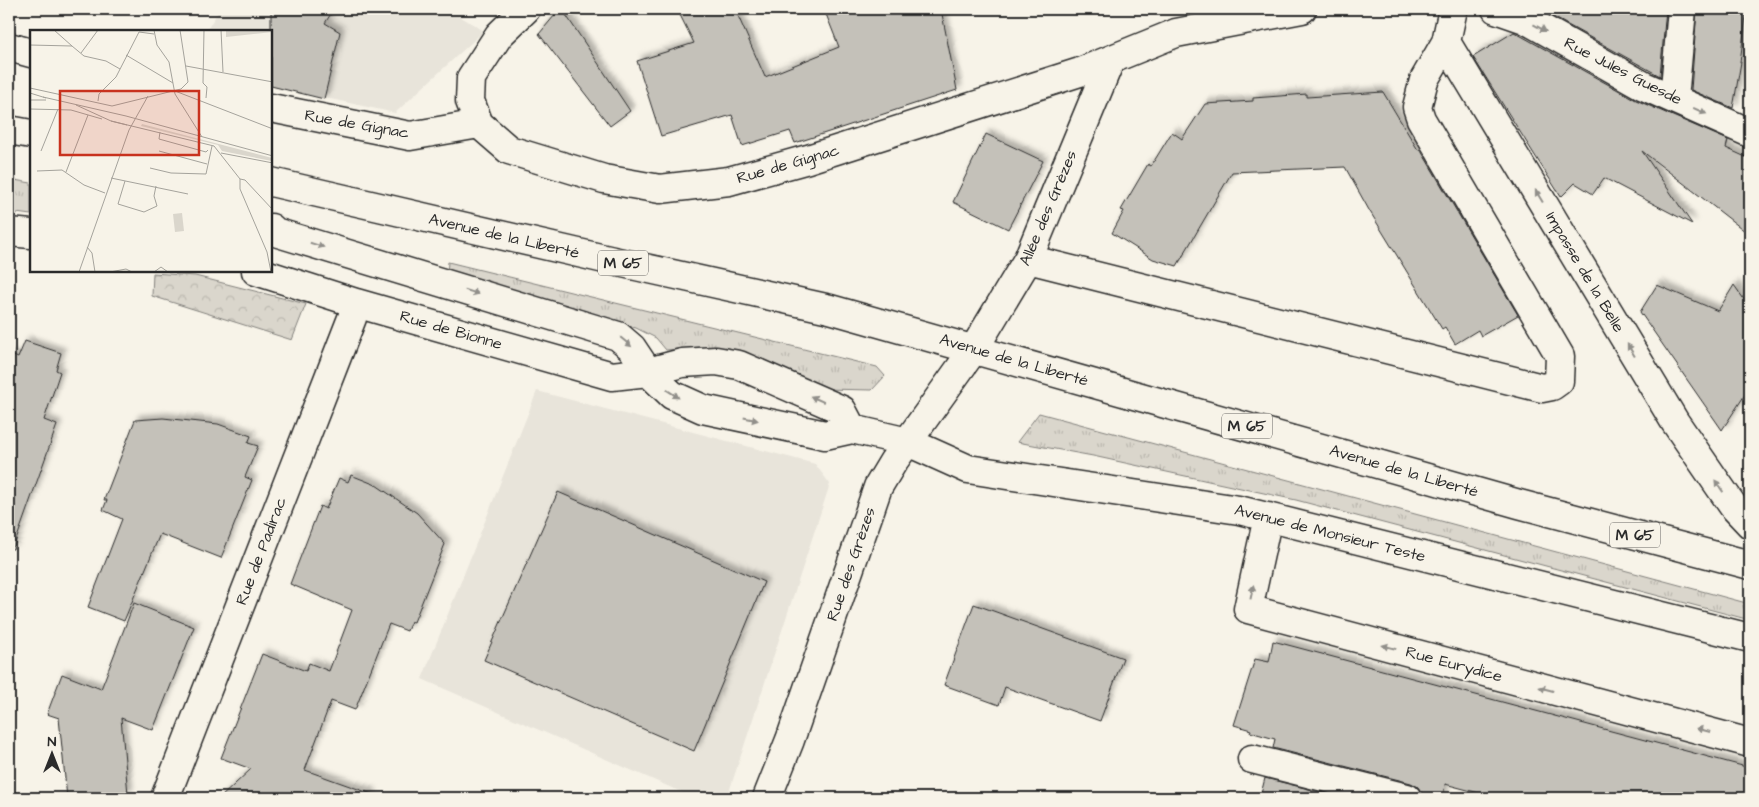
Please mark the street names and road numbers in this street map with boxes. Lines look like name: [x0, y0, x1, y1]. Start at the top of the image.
street label: Rue Jules Guesde: [1560, 32, 1686, 110]
street label: Rue de Gignac: [303, 104, 411, 145]
street label: Rue de Gignac: [734, 139, 842, 190]
street label: Allée des Grèzes: [1014, 147, 1082, 269]
street label: Avenue de la Liberté: [427, 208, 582, 264]
street label: Impasse de la Belle: [1540, 208, 1630, 337]
road number: M 65: [598, 250, 648, 276]
street label: Rue de Bionne: [397, 305, 505, 355]
street label: Avenue de la Liberté: [937, 328, 1091, 392]
road number: M 65: [1222, 414, 1272, 438]
street label: Avenue de la Liberté: [1327, 439, 1481, 503]
street label: Rue de Padirac: [230, 494, 292, 608]
street label: Avenue de Monsieur Teste: [1232, 499, 1428, 567]
street label: Rue des Grèzes: [821, 504, 881, 624]
road number: M 65: [1610, 522, 1660, 548]
street label: Rue Eurydice: [1403, 641, 1505, 689]

